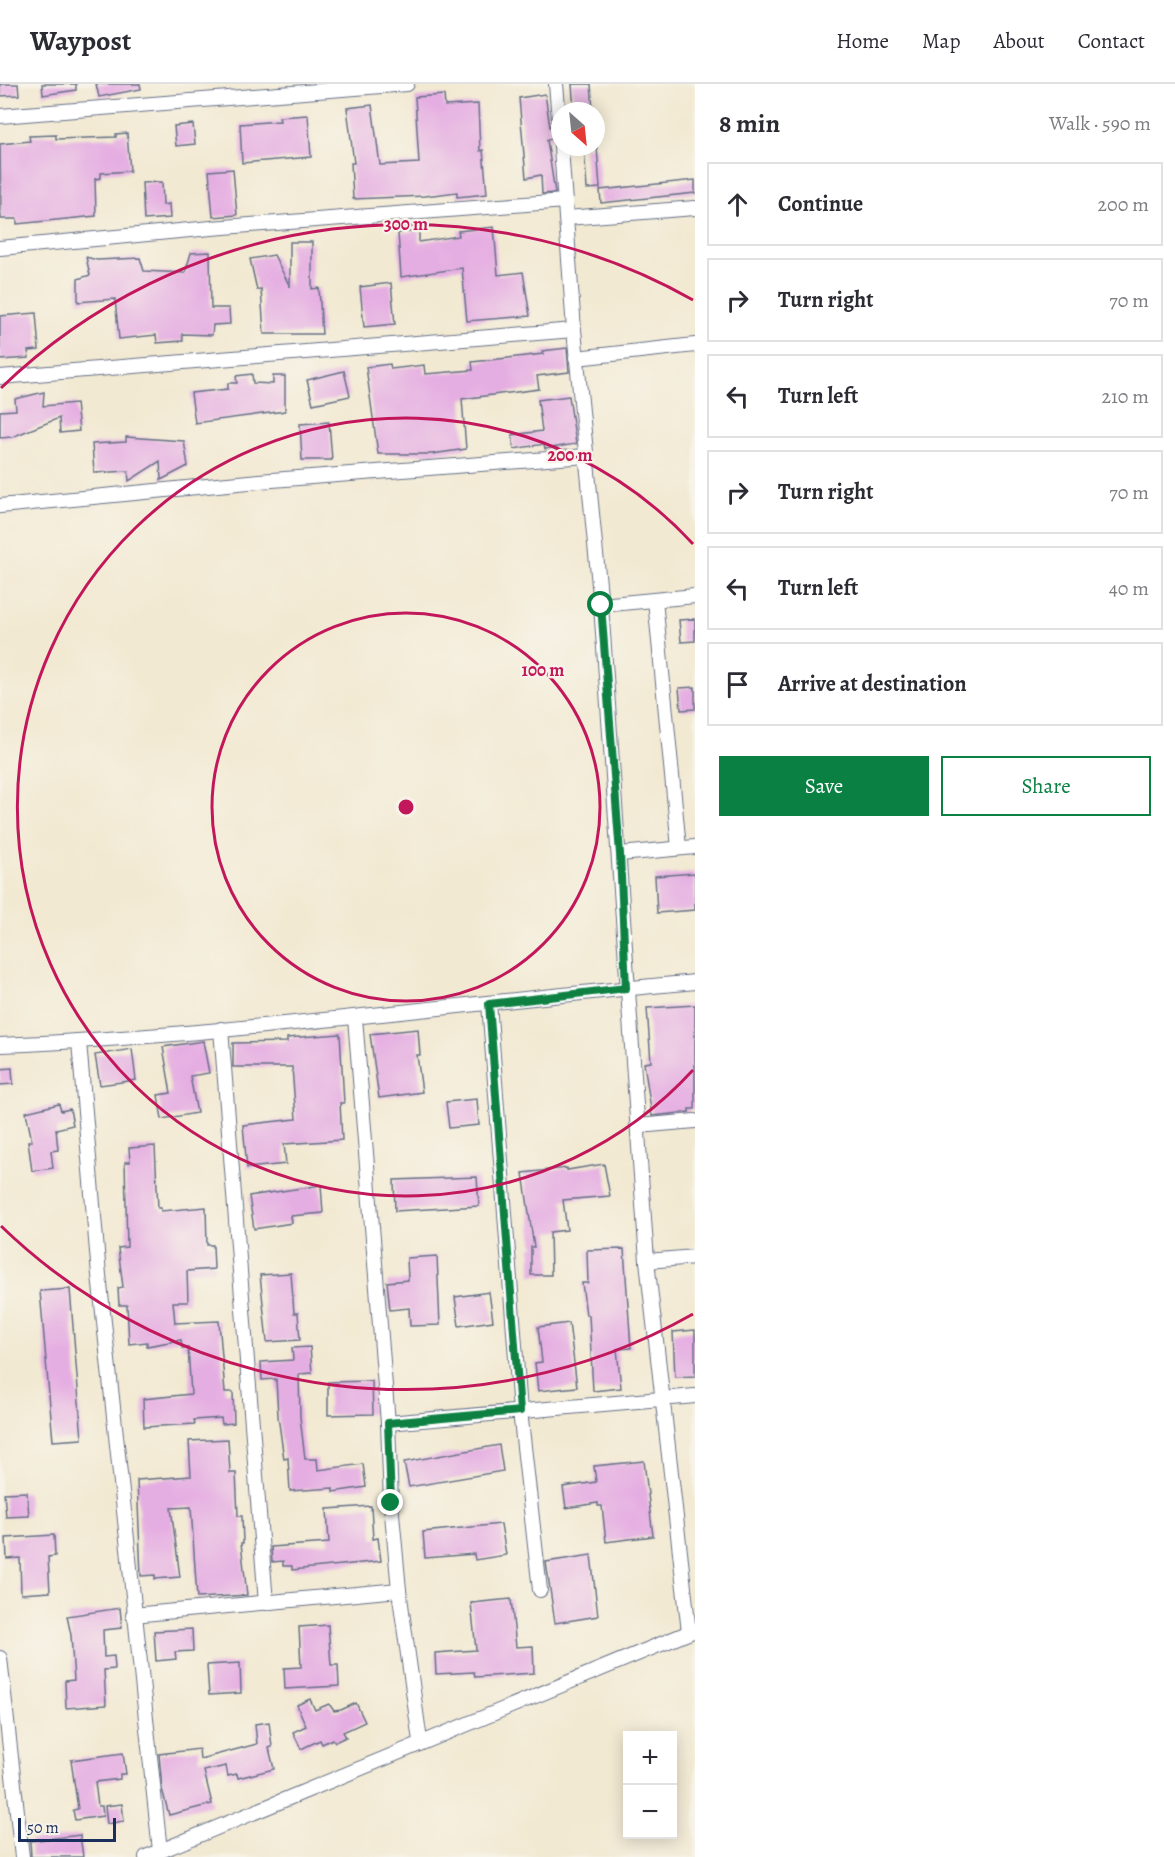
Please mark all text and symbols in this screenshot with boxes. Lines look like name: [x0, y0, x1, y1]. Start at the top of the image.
text: Waypost: [30, 22, 131, 60]
text: Home: [836, 27, 889, 55]
text: Map: [922, 27, 960, 55]
text: About: [993, 27, 1045, 55]
text: Contact: [1078, 27, 1145, 55]
north arrow: [551, 102, 605, 156]
text: 8 min: [719, 106, 780, 141]
text: Walk · 590 m: [1049, 110, 1151, 137]
icon: ahead: [721, 188, 754, 221]
text: Continue: [778, 189, 863, 219]
text: 200 m: [1098, 191, 1149, 218]
text: 300 m: [384, 212, 428, 236]
icon: right: [721, 284, 754, 317]
text: Turn right: [778, 285, 874, 315]
text: 70 m: [1109, 287, 1149, 314]
icon: left: [721, 380, 754, 413]
text: Turn left: [778, 381, 858, 411]
text: 210 m: [1101, 383, 1149, 410]
text: 200 m: [547, 443, 593, 467]
icon: right: [721, 476, 754, 509]
text: Turn right: [778, 477, 874, 507]
text: 70 m: [1109, 479, 1149, 506]
icon: left: [721, 572, 754, 605]
text: Turn left: [778, 573, 858, 603]
text: 40 m: [1109, 575, 1149, 602]
route start: [587, 591, 613, 617]
text: 100 m: [522, 658, 564, 682]
icon: arrive: [721, 668, 754, 701]
text: Arrive at destination: [778, 669, 967, 699]
button: Save: [719, 756, 929, 816]
button: Share: [941, 756, 1151, 816]
centre of rings: [396, 797, 416, 817]
route end: [377, 1489, 403, 1515]
map controls: [623, 1731, 677, 1839]
button: +: [623, 1731, 677, 1785]
button: −: [623, 1785, 677, 1839]
scale bar: [18, 1815, 116, 1842]
text: 50 m: [27, 1817, 59, 1839]

